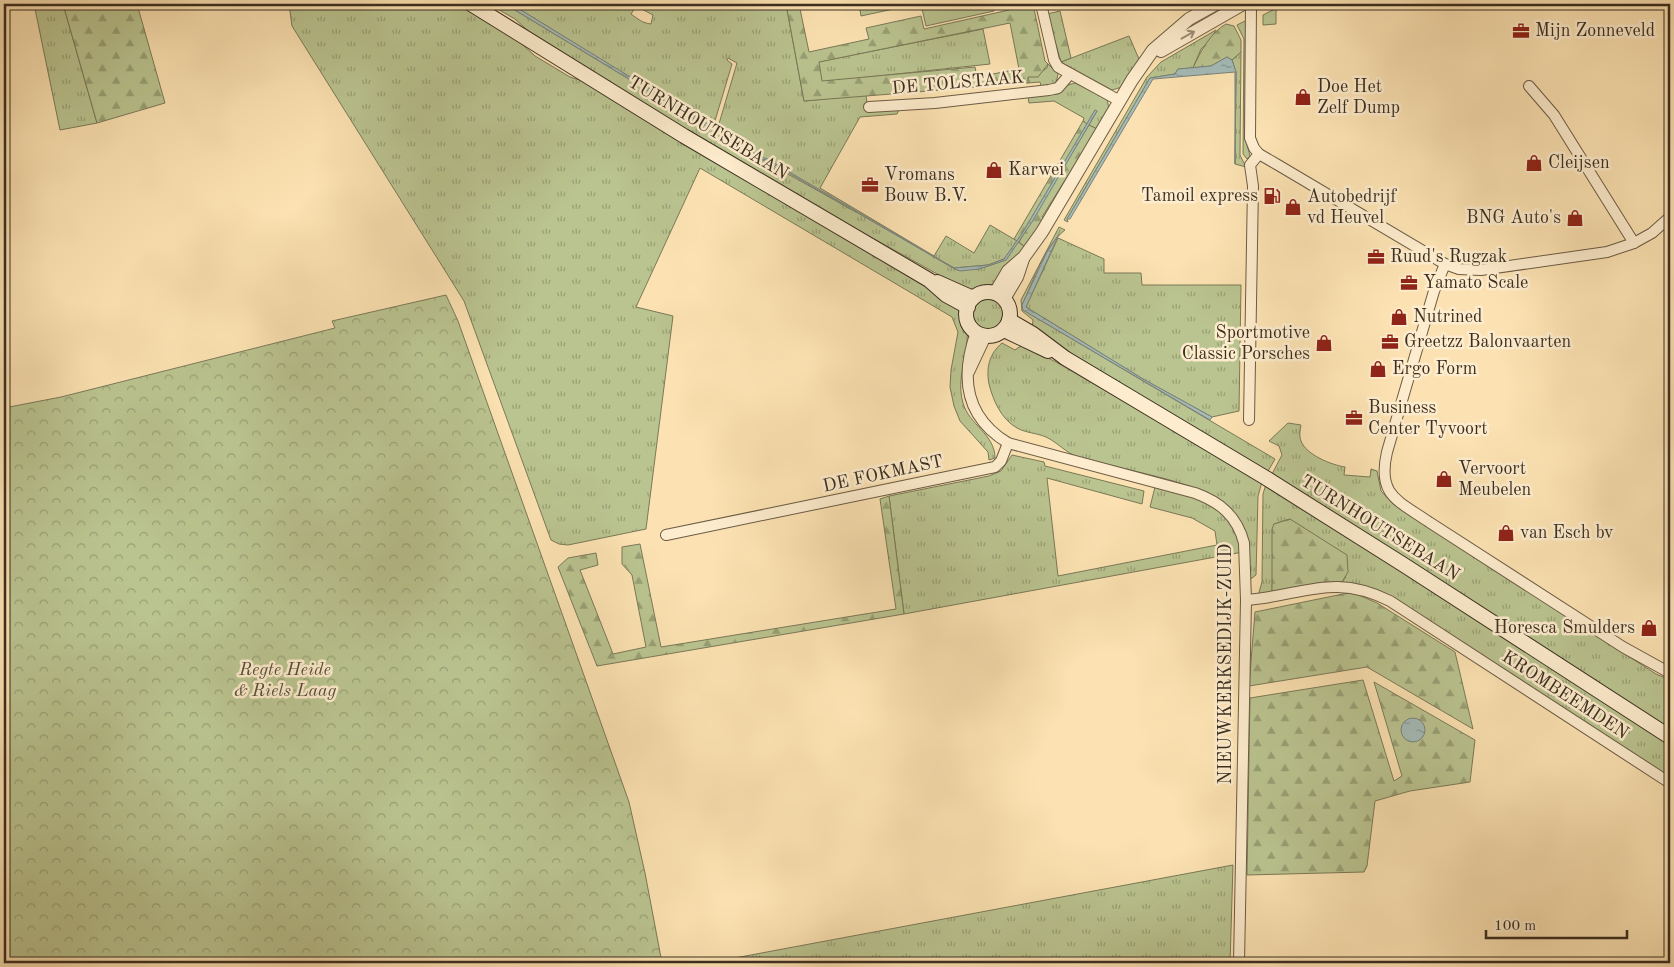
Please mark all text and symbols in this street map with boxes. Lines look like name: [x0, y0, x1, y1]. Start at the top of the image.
office icon: Mijn Zonneveld: [1511, 21, 1531, 41]
place label: Mijn Zonneveld: [1535, 22, 1655, 40]
one-way arrow: [1180, 30, 1195, 40]
street label: DE TOLSTAAK: [891, 68, 1025, 98]
street label: TURNHOUTSEBAAN: [625, 73, 791, 183]
place label: Doe Het Zelf Dump: [1317, 78, 1400, 117]
shop icon: Doe Het Zelf Dump: [1293, 87, 1313, 107]
shop icon: Cleijsen: [1524, 153, 1544, 173]
place label: Cleijsen: [1548, 154, 1610, 172]
shop icon: Karwei: [984, 160, 1004, 180]
place label: Karwei: [1008, 161, 1064, 179]
place label: Vromans Bouw B.V.: [884, 166, 968, 205]
office icon: Vromans Bouw B.V.: [860, 175, 880, 195]
fuel station icon: Tamoil express: [1262, 186, 1282, 206]
place label: Tamoil express: [1141, 187, 1258, 205]
place label: Autobedrijf vd Heuvel: [1307, 188, 1397, 227]
shop icon: Autobedrijf vd Heuvel: [1283, 197, 1303, 217]
shop icon: BNG Auto's: [1565, 208, 1585, 228]
place label: BNG Auto's: [1466, 209, 1561, 227]
office icon: Ruud's Rugzak: [1366, 247, 1386, 267]
place label: Ruud's Rugzak: [1390, 248, 1507, 266]
office icon: Yamato Scale: [1399, 273, 1419, 293]
place label: Yamato Scale: [1423, 274, 1528, 292]
shop icon: Nutrined: [1389, 307, 1409, 327]
place label: Nutrined: [1413, 308, 1482, 326]
place label: Sportmotive Classic Porsches: [1182, 324, 1310, 363]
office icon: Greetzz Balonvaarten: [1380, 332, 1400, 352]
shop icon: Sportmotive Classic Porsches: [1314, 333, 1334, 353]
place label: Greetzz Balonvaarten: [1404, 333, 1572, 351]
shop icon: Ergo Form: [1368, 359, 1388, 379]
place label: Ergo Form: [1392, 360, 1477, 378]
place label: Business Center Tyvoort: [1368, 399, 1488, 438]
office icon: Business Center Tyvoort: [1344, 408, 1364, 428]
street label: DE FOKMAST: [821, 452, 945, 496]
place label: Vervoort Meubelen: [1458, 460, 1532, 499]
shop icon: Vervoort Meubelen: [1434, 469, 1454, 489]
street label: TURNHOUTSEBAAN: [1297, 472, 1463, 584]
shop icon: van Esch bv: [1496, 523, 1516, 543]
place label: van Esch bv: [1520, 524, 1614, 542]
street label: NIEUWKERKSEDIJK-ZUID: [1217, 544, 1235, 784]
shop icon: Horesca Smulders: [1639, 618, 1659, 638]
place label: Horesca Smulders: [1494, 619, 1635, 637]
street label: KROMBEEMDEN: [1499, 647, 1632, 743]
park label: Regte Heide & Riels Laag: [234, 661, 337, 700]
scale bar: [1486, 907, 1628, 939]
text: 100 m: [1494, 919, 1536, 934]

